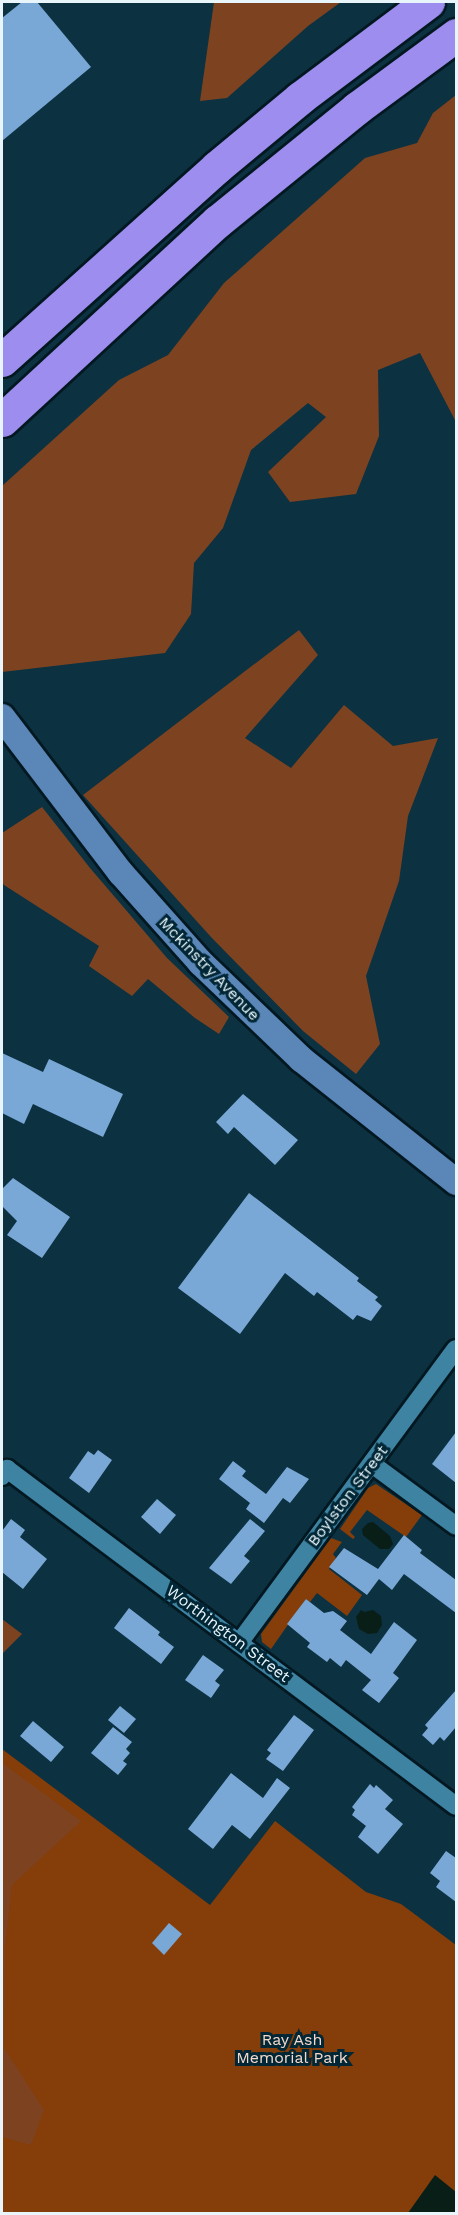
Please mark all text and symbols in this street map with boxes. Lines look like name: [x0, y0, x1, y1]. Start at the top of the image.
street label: Mckinstry Avenue: [154, 913, 264, 1025]
street label: Boylston Street: [304, 1442, 392, 1550]
street label: Worthington Street: [162, 1581, 294, 1687]
park label: Ray Ash Memorial Park: [236, 2030, 348, 2068]

